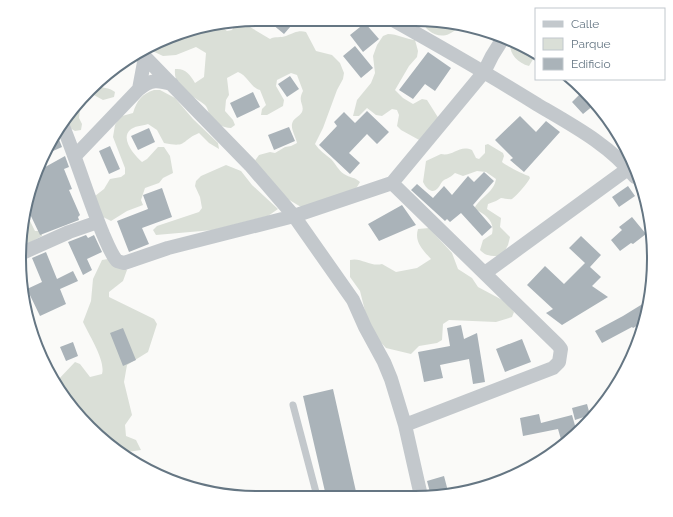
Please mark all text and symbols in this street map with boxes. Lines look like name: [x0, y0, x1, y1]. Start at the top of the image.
legend: [535, 8, 665, 80]
text: Calle: [571, 17, 599, 31]
text: Parque: [571, 37, 611, 51]
text: Edificio: [571, 57, 611, 71]

